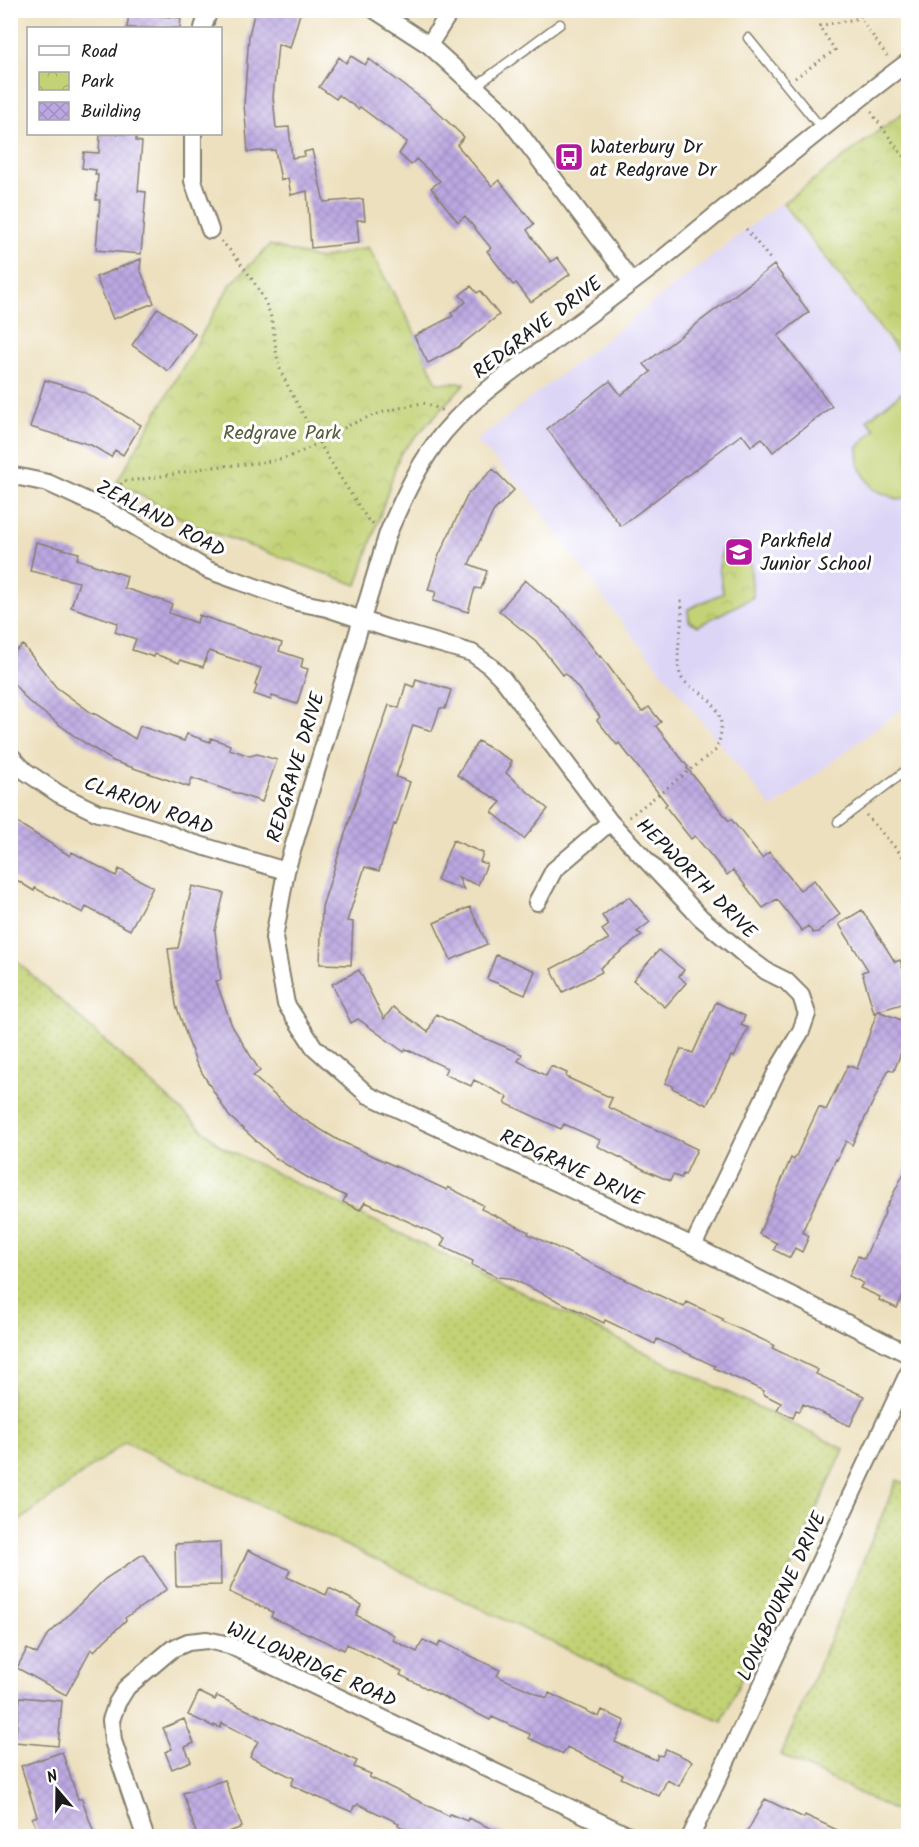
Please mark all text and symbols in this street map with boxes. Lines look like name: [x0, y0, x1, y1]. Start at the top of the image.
legend: [27, 27, 222, 135]
text: Road: [81, 38, 118, 67]
text: Park: [81, 68, 114, 97]
text: Building: [81, 98, 141, 127]
place label: Waterbury Dr at Redgrave Dr: [590, 132, 718, 187]
bus stop icon: Waterbury Dr at Redgrave Dr: [553, 141, 585, 173]
street label: REDGRAVE DRIVE: [466, 268, 611, 388]
park label: Redgrave Park: [223, 418, 342, 450]
street label: ZEALAND ROAD: [90, 472, 231, 567]
place label: Parkfield Junior School: [760, 526, 871, 581]
school or university icon: Parkfield Junior School: [723, 536, 755, 568]
street label: REDGRAVE DRIVE: [259, 687, 335, 847]
street label: CLARION ROAD: [79, 769, 218, 845]
street label: HEPWORTH DRIVE: [627, 811, 765, 948]
street label: REDGRAVE DRIVE: [494, 1121, 650, 1217]
street label: LONGBOURNE DRIVE: [729, 1506, 837, 1687]
street label: WILLOWRIDGE ROAD: [221, 1614, 402, 1718]
north arrow: [27, 1760, 87, 1820]
text: N: [43, 1764, 61, 1791]

